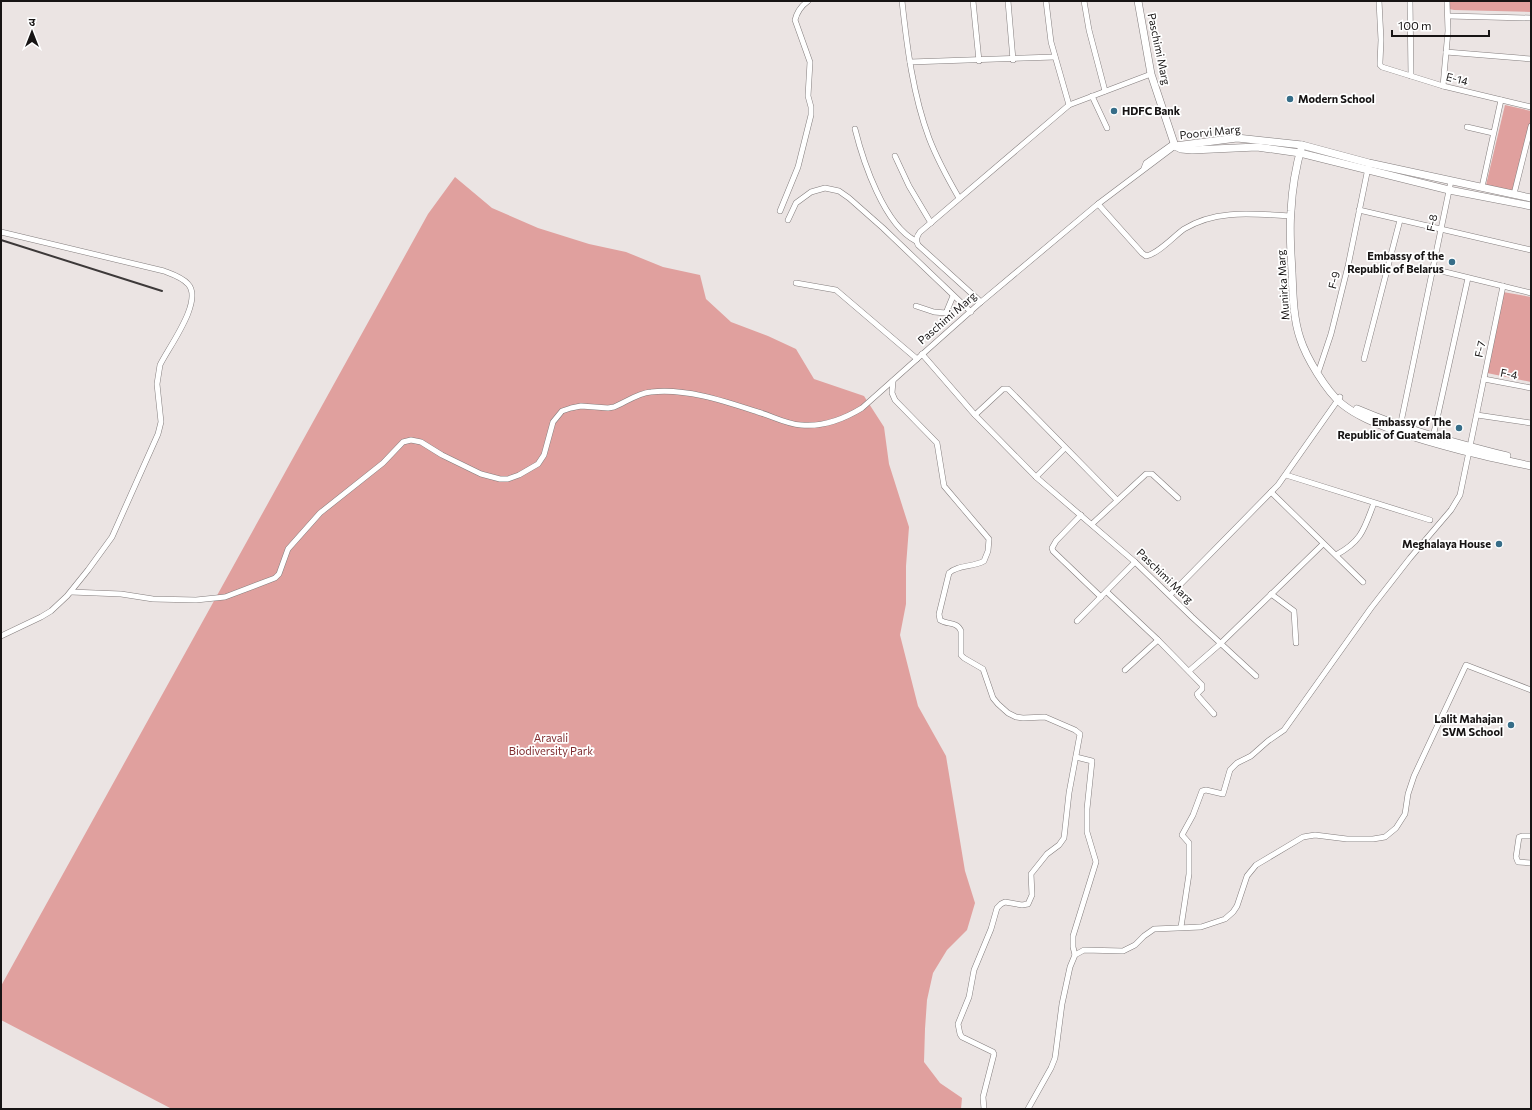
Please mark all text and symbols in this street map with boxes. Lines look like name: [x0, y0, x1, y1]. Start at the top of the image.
north arrow: [12, 12, 52, 52]
street label: Paschimi Marg: [1146, 12, 1173, 86]
scale bar: [1392, 12, 1489, 38]
text: उ: [29, 15, 36, 28]
text: 100 m: [1398, 18, 1432, 32]
street label: E-14: [1445, 69, 1470, 88]
place label: Modern School: [1298, 92, 1375, 105]
marker: Modern School: [1285, 94, 1295, 104]
place label: HDFC Bank: [1122, 104, 1181, 117]
marker: HDFC Bank: [1109, 106, 1119, 116]
street label: Poorvi Marg: [1179, 122, 1241, 141]
street label: F-8: [1423, 213, 1440, 233]
street label: Munirka Marg: [1274, 249, 1291, 321]
place label: Embassy of the Republic of Belarus: [1347, 249, 1444, 275]
marker: Embassy of the Republic of Belarus: [1447, 257, 1457, 267]
street label: F-9: [1325, 270, 1342, 290]
street label: Paschimi Marg: [915, 289, 979, 347]
street label: F-7: [1471, 339, 1488, 358]
street label: F-4: [1499, 365, 1519, 382]
place label: Embassy of The Republic of Guatemala: [1337, 415, 1451, 441]
marker: Embassy of The Republic of Guatemala: [1454, 423, 1464, 433]
place label: Meghalaya House: [1402, 537, 1491, 550]
marker: Meghalaya House: [1494, 539, 1504, 549]
street label: Paschimi Marg: [1134, 546, 1196, 606]
place label: Lalit Mahajan SVM School: [1434, 712, 1503, 738]
marker: Lalit Mahajan SVM School: [1506, 720, 1516, 730]
park label: Aravali Biodiversity Park: [509, 731, 593, 757]

